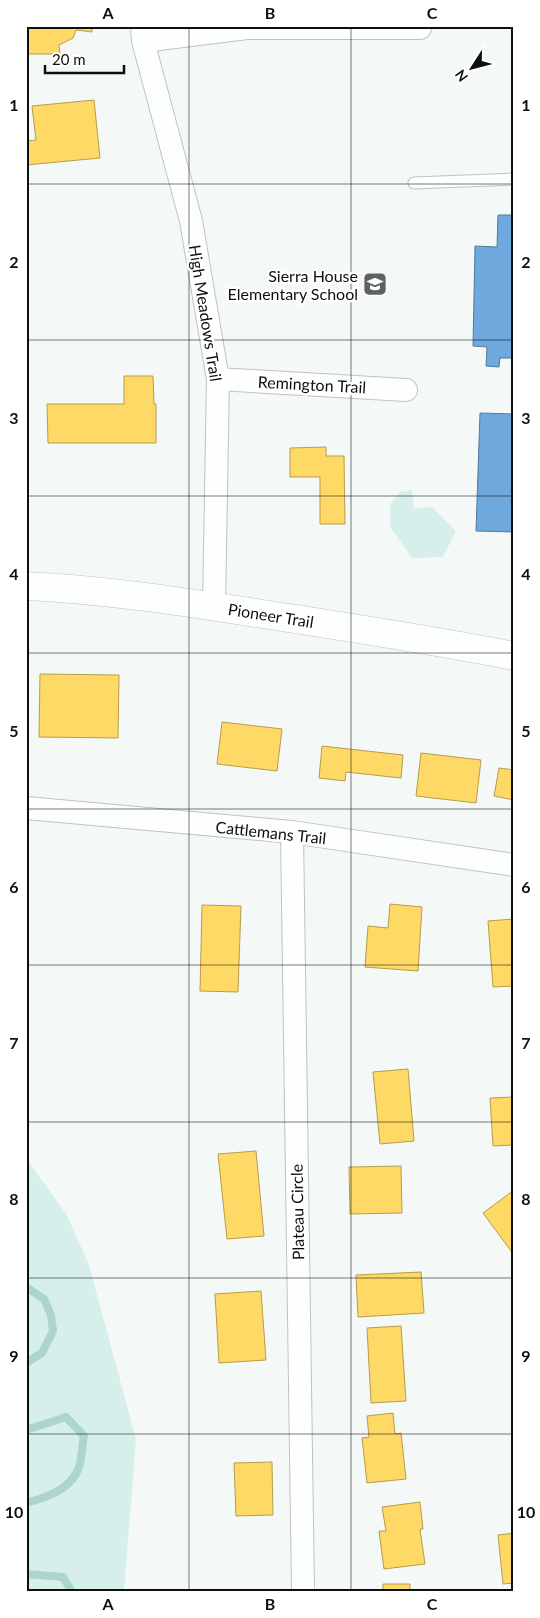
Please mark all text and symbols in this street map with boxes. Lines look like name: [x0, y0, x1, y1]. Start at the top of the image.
text: A: [101, 3, 114, 22]
text: B: [265, 3, 275, 22]
text: C: [427, 3, 438, 22]
scale bar: [45, 42, 124, 74]
north arrow: [448, 42, 498, 92]
text: 20 m: [52, 50, 86, 68]
text: N: [451, 67, 471, 85]
text: 1: [9, 95, 19, 114]
text: 1: [521, 95, 531, 114]
street label: High Meadows Trail: [186, 243, 226, 383]
text: 2: [9, 252, 19, 271]
text: 2: [521, 252, 531, 271]
place label: Sierra House Elementary School: [228, 266, 358, 303]
school or university icon: Sierra House Elementary School: [362, 271, 388, 297]
street label: Remington Trail: [257, 372, 367, 396]
text: 3: [9, 408, 19, 427]
text: 3: [521, 408, 531, 427]
text: 4: [9, 564, 19, 583]
text: 4: [521, 564, 531, 583]
street label: Pioneer Trail: [227, 599, 315, 631]
text: 5: [9, 721, 19, 740]
text: 5: [521, 721, 531, 740]
street label: Cattlemans Trail: [215, 817, 327, 847]
text: 6: [9, 877, 19, 896]
text: 6: [521, 877, 531, 896]
text: 7: [9, 1033, 19, 1052]
text: 7: [521, 1033, 531, 1052]
street label: Plateau Circle: [287, 1164, 307, 1260]
text: 8: [9, 1189, 19, 1208]
text: 8: [521, 1189, 531, 1208]
text: 9: [9, 1346, 19, 1365]
text: 9: [521, 1346, 531, 1365]
text: 10: [5, 1502, 23, 1521]
text: 10: [517, 1502, 535, 1521]
text: A: [101, 1594, 114, 1613]
text: B: [265, 1594, 275, 1613]
text: C: [427, 1594, 438, 1613]

